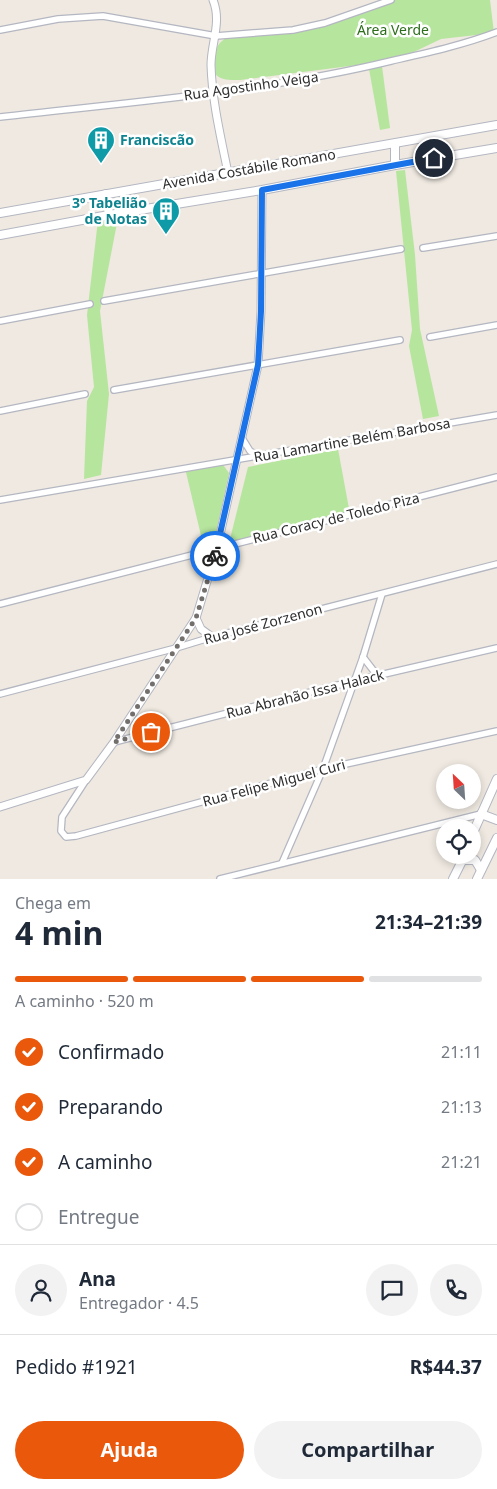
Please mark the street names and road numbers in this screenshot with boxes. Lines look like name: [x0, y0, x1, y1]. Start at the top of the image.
street label: Rua Agostinho Veiga: [182, 67, 319, 104]
street label: Avenida Costábile Romano: [161, 144, 337, 193]
street label: Rua Lamartine Belém Barbosa: [252, 413, 452, 466]
street label: Rua Coracy de Toledo Piza: [251, 488, 421, 547]
street label: Rua José Zorzenon: [202, 599, 324, 648]
street label: Rua Abrahão Issa Halack: [224, 665, 386, 722]
street label: Rua Felipe Miguel Curi: [200, 754, 347, 811]

